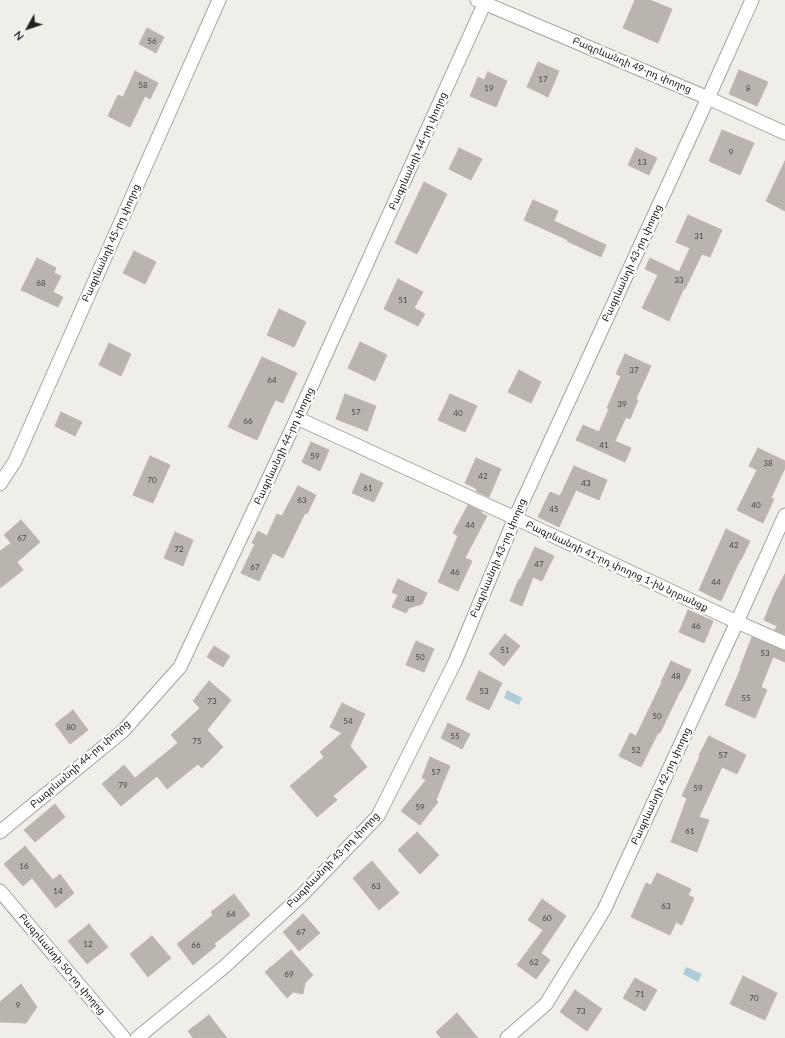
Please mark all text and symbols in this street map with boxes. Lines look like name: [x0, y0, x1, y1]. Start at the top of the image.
north arrow: [8, 8, 48, 48]
text: N: [11, 29, 26, 43]
street label: Բագրևանդի 49-րդ փողոց: [571, 34, 693, 96]
house number: 56: [147, 36, 157, 46]
house number: 17: [538, 74, 548, 84]
house number: 58: [138, 80, 148, 90]
house number: 19: [484, 83, 494, 93]
house number: 8: [746, 83, 750, 93]
street label: Բագրևանդի 44-րդ փողոց: [386, 90, 450, 212]
house number: 9: [729, 147, 733, 157]
house number: 13: [637, 157, 647, 167]
street label: Բագրևանդի 45-րդ փողոց: [79, 182, 143, 304]
street label: Բագրևանդի 43-րդ փողոց: [599, 202, 665, 324]
house number: 31: [694, 231, 704, 241]
house number: 33: [674, 275, 684, 285]
house number: 68: [36, 278, 46, 288]
house number: 51: [398, 295, 408, 305]
house number: 37: [629, 365, 639, 375]
house number: 64: [267, 375, 277, 385]
street label: Բագրևանդի 44-րդ փողոց: [251, 385, 317, 507]
house number: 39: [617, 399, 627, 409]
house number: 57: [351, 407, 361, 417]
house number: 40: [453, 408, 463, 418]
house number: 66: [243, 416, 253, 426]
house number: 41: [599, 440, 609, 450]
house number: 59: [310, 451, 320, 461]
house number: 38: [763, 458, 773, 468]
house number: 42: [478, 471, 488, 481]
house number: 70: [147, 475, 157, 485]
house number: 43: [581, 478, 591, 488]
house number: 61: [363, 483, 373, 493]
house number: 63: [297, 495, 307, 505]
street label: Բագրևանդի 43-րդ փողոց: [467, 497, 529, 619]
house number: 40: [751, 500, 761, 510]
house number: 45: [549, 504, 559, 514]
street label: Բագրևանդի 41-րդ փողոց 1-ին նրբանցք: [524, 518, 710, 614]
house number: 44: [465, 520, 475, 530]
house number: 67: [17, 533, 27, 543]
house number: 42: [729, 540, 739, 550]
house number: 72: [174, 544, 184, 554]
house number: 47: [534, 559, 544, 569]
house number: 67: [250, 562, 260, 572]
house number: 46: [450, 567, 460, 577]
house number: 44: [711, 577, 721, 587]
house number: 48: [405, 594, 415, 604]
house number: 46: [691, 621, 701, 631]
house number: 51: [500, 645, 510, 655]
house number: 53: [760, 648, 770, 658]
house number: 50: [415, 652, 425, 662]
house number: 48: [671, 671, 681, 681]
house number: 53: [479, 686, 489, 696]
house number: 55: [741, 693, 751, 703]
house number: 73: [207, 696, 217, 706]
house number: 50: [652, 711, 662, 721]
house number: 54: [343, 716, 353, 726]
street label: Բագրևանդի 44-րդ փողոց: [28, 717, 132, 811]
house number: 80: [66, 722, 76, 732]
street label: Բագրևանդի 42-րդ փողոց: [628, 725, 694, 847]
house number: 55: [450, 731, 460, 741]
house number: 75: [192, 736, 202, 746]
house number: 52: [631, 745, 641, 755]
house number: 57: [718, 750, 728, 760]
house number: 57: [431, 767, 441, 777]
house number: 79: [118, 780, 128, 790]
house number: 59: [693, 783, 703, 793]
house number: 59: [415, 802, 425, 812]
street label: Բագրևանդի 43-րդ փողոց: [284, 810, 382, 910]
house number: 61: [685, 826, 695, 836]
house number: 16: [19, 861, 29, 871]
house number: 63: [371, 881, 381, 891]
house number: 14: [53, 886, 63, 896]
house number: 63: [661, 901, 671, 911]
house number: 64: [226, 909, 236, 919]
street label: Բագրևանդի 50-րդ փողոց: [16, 911, 108, 1017]
house number: 60: [542, 913, 552, 923]
house number: 67: [296, 927, 306, 937]
house number: 12: [83, 939, 93, 949]
house number: 66: [191, 940, 201, 950]
house number: 62: [529, 957, 539, 967]
house number: 69: [284, 969, 294, 979]
house number: 71: [635, 989, 645, 999]
house number: 70: [749, 993, 759, 1003]
house number: 9: [16, 1000, 20, 1010]
house number: 73: [576, 1006, 586, 1016]

